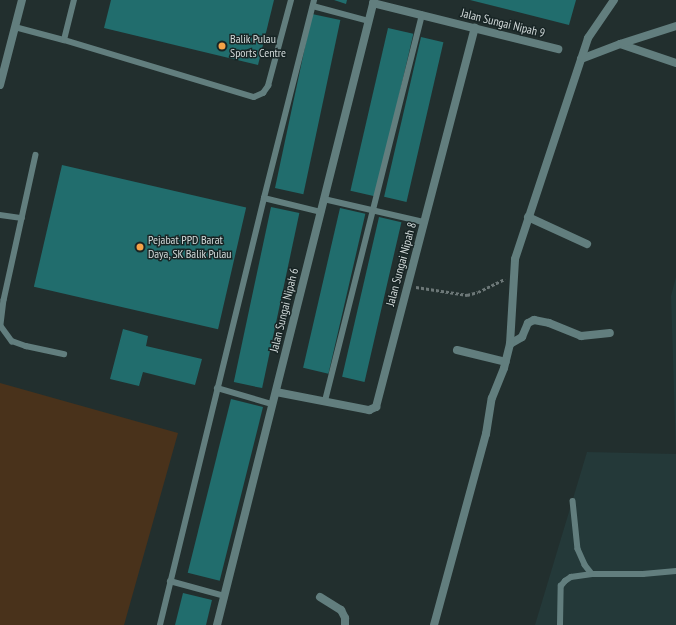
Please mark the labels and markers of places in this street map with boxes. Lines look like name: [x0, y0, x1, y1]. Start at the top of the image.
place label: Balik Pulau Sports Centre: [230, 32, 286, 60]
marker: Balik Pulau Sports Centre: [217, 41, 227, 51]
place label: Pejabat PPD Barat Daya, SK Balik Pulau: [148, 233, 233, 261]
marker: Pejabat PPD Barat Daya, SK Balik Pulau: [135, 242, 145, 252]

